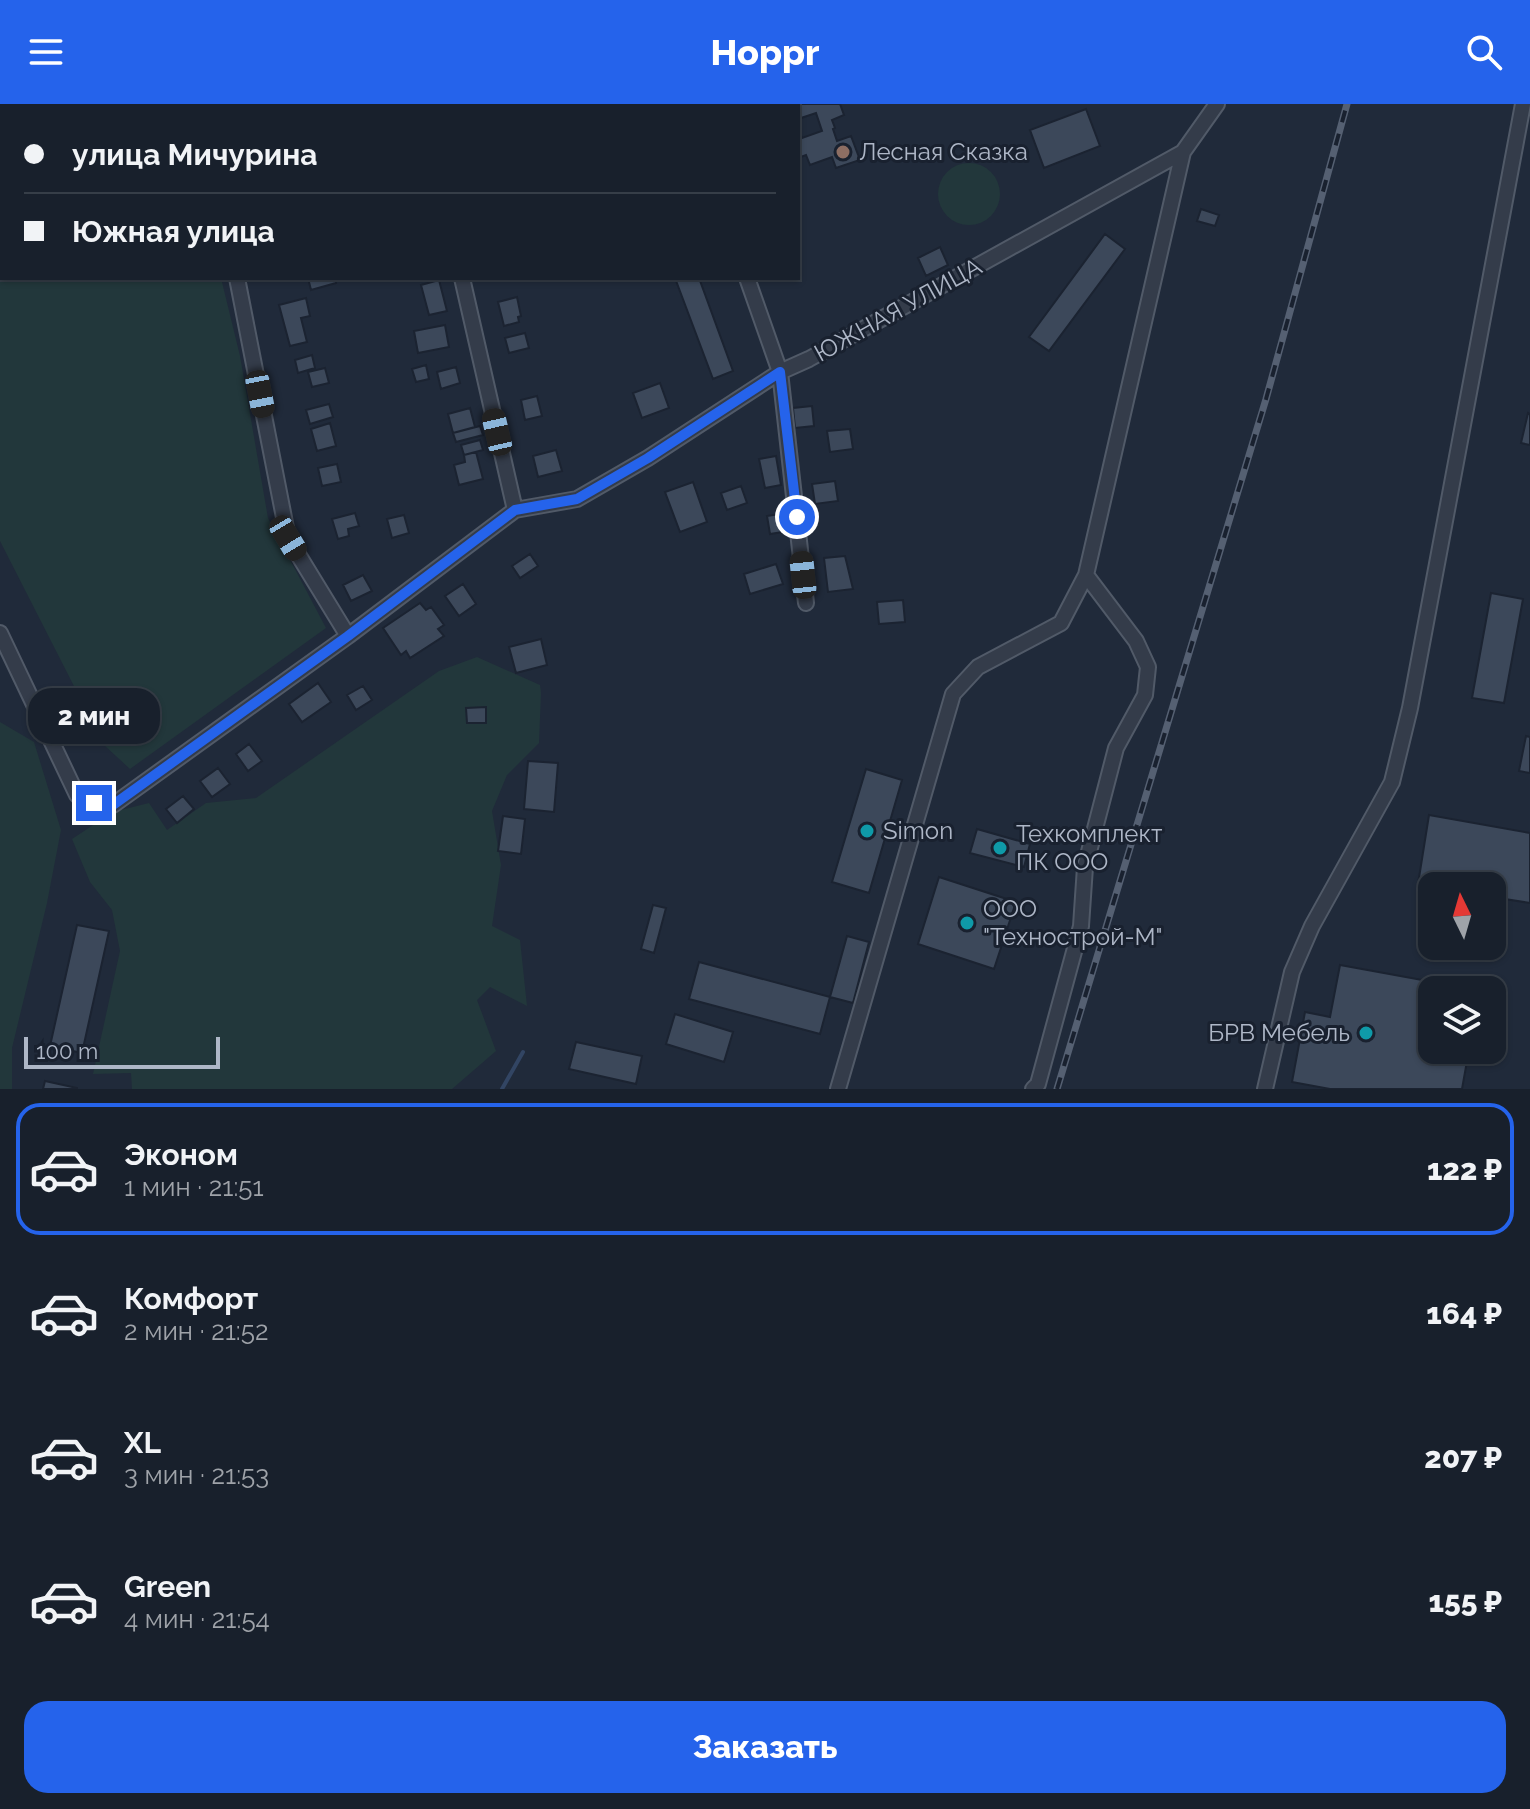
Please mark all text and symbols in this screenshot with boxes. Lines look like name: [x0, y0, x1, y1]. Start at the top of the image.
icon: menu: [24, 30, 68, 74]
icon: search: [1462, 30, 1506, 74]
text: Hoppr: [710, 31, 820, 73]
text: улица Мичурина: [72, 137, 318, 172]
place label: Лесная Сказка: [859, 137, 1028, 166]
marker: Лесная Сказка: [834, 143, 852, 161]
text: Южная улица: [72, 214, 275, 249]
street label: ЮЖНАЯ УЛИЦА: [809, 252, 986, 368]
car: [244, 368, 276, 420]
car: [480, 406, 514, 458]
route start: [779, 499, 815, 535]
car: [265, 511, 311, 565]
car: [789, 550, 817, 600]
callout: 2 мин: [28, 687, 160, 743]
text: 2 мин: [58, 701, 130, 731]
route end: [76, 785, 112, 821]
place label: Simon: [883, 816, 953, 845]
place label: Техкомплект ПК ООО: [1016, 819, 1163, 876]
marker: Simon: [858, 822, 876, 840]
marker: Техкомплект ПК ООО: [991, 839, 1009, 857]
north arrow: [1418, 872, 1506, 960]
map controls: [1418, 872, 1506, 1064]
place label: ООО "Технострой-М": [983, 894, 1163, 951]
marker: ООО "Технострой-М": [958, 914, 976, 932]
button: layers: [1418, 976, 1506, 1064]
place label: БРВ Мебель: [1208, 1018, 1350, 1047]
marker: БРВ Мебель: [1357, 1024, 1375, 1042]
scale bar: [24, 1033, 220, 1069]
text: 100 m: [36, 1038, 98, 1064]
icon: car: [28, 1133, 100, 1205]
text: Эконом: [124, 1137, 238, 1172]
text: 122 ₽: [1427, 1152, 1502, 1187]
text: 1 мин · 21:51: [124, 1172, 264, 1202]
icon: car: [28, 1277, 100, 1349]
text: Комфорт: [124, 1281, 258, 1316]
text: 164 ₽: [1426, 1296, 1502, 1331]
text: 2 мин · 21:52: [124, 1316, 268, 1346]
icon: car: [28, 1421, 100, 1493]
text: XL: [124, 1425, 161, 1460]
text: 207 ₽: [1424, 1440, 1502, 1475]
text: 3 мин · 21:53: [124, 1460, 269, 1490]
icon: car: [28, 1565, 100, 1637]
text: Green: [124, 1569, 211, 1604]
text: 155 ₽: [1428, 1584, 1502, 1619]
text: 4 мин · 21:54: [124, 1604, 270, 1634]
button: Заказать: [24, 1701, 1506, 1793]

